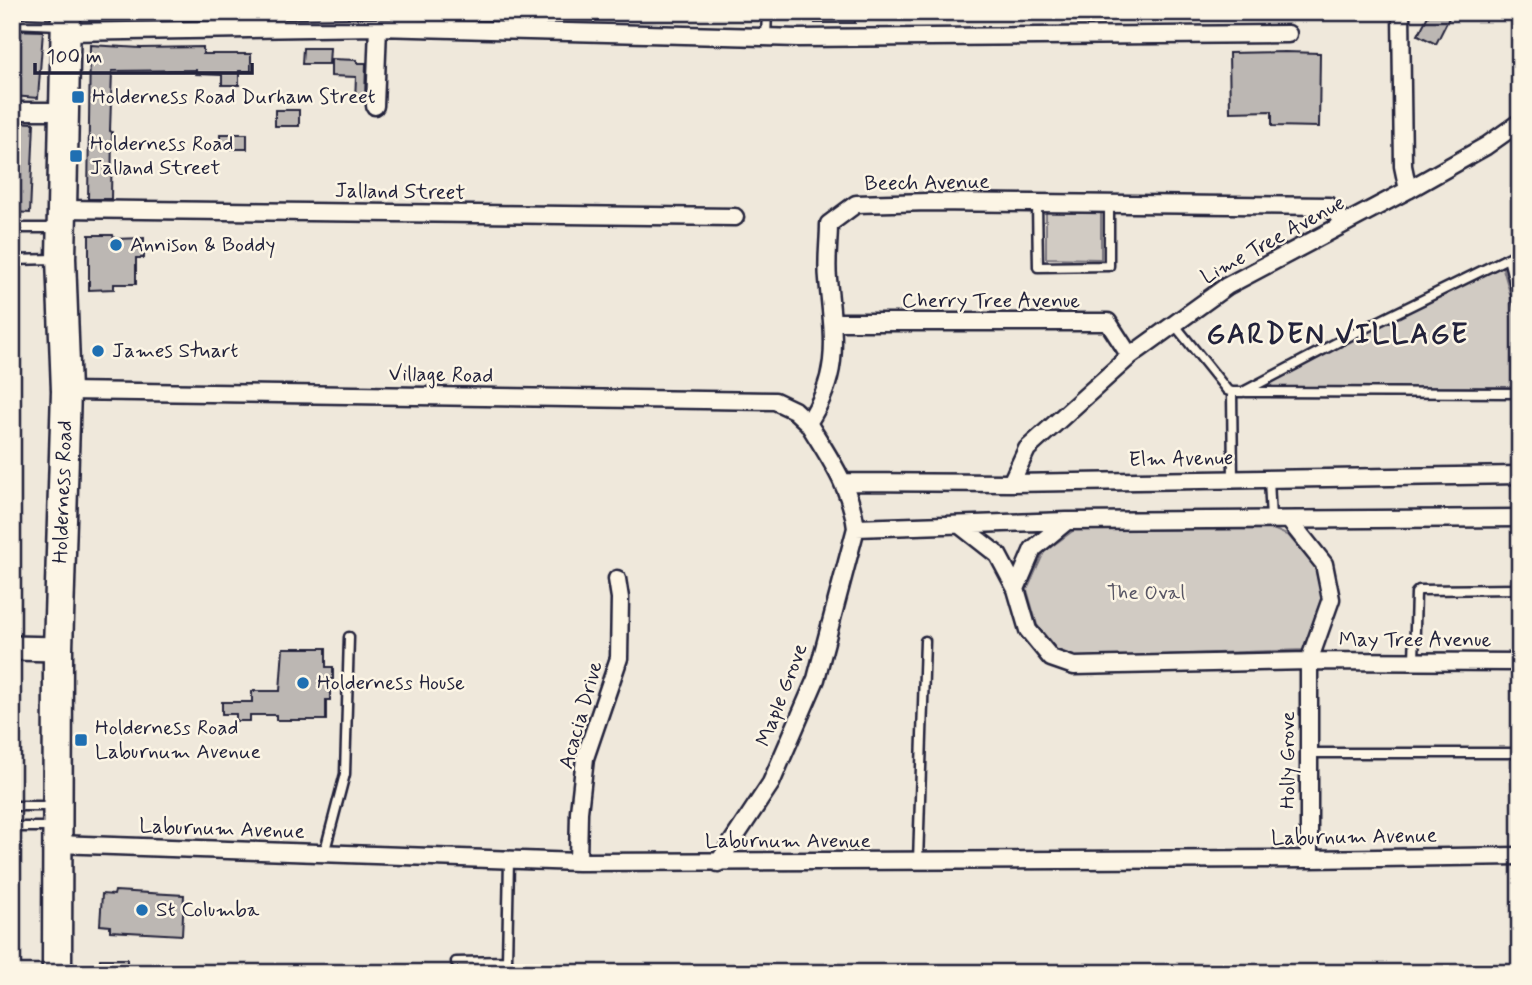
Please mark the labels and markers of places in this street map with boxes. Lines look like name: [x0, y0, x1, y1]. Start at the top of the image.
place label: Holderness Road Durham Street: [92, 83, 376, 111]
marker: Holderness Road Durham Street: [70, 89, 86, 105]
place label: Holderness Road Jalland Street: [90, 130, 233, 182]
marker: Holderness Road Jalland Street: [68, 148, 84, 164]
place label: Annison & Boddy: [130, 231, 276, 259]
marker: Annison & Boddy: [108, 237, 124, 253]
place label: James Stuart: [112, 337, 239, 365]
marker: James Stuart: [90, 343, 106, 359]
place label: Holderness House: [317, 669, 465, 697]
marker: Holderness House: [295, 675, 311, 691]
place label: Holderness Road Laburnum Avenue: [95, 714, 261, 766]
marker: Holderness Road Laburnum Avenue: [73, 732, 89, 748]
place label: St Columba: [156, 896, 260, 924]
marker: St Columba: [134, 902, 150, 918]

